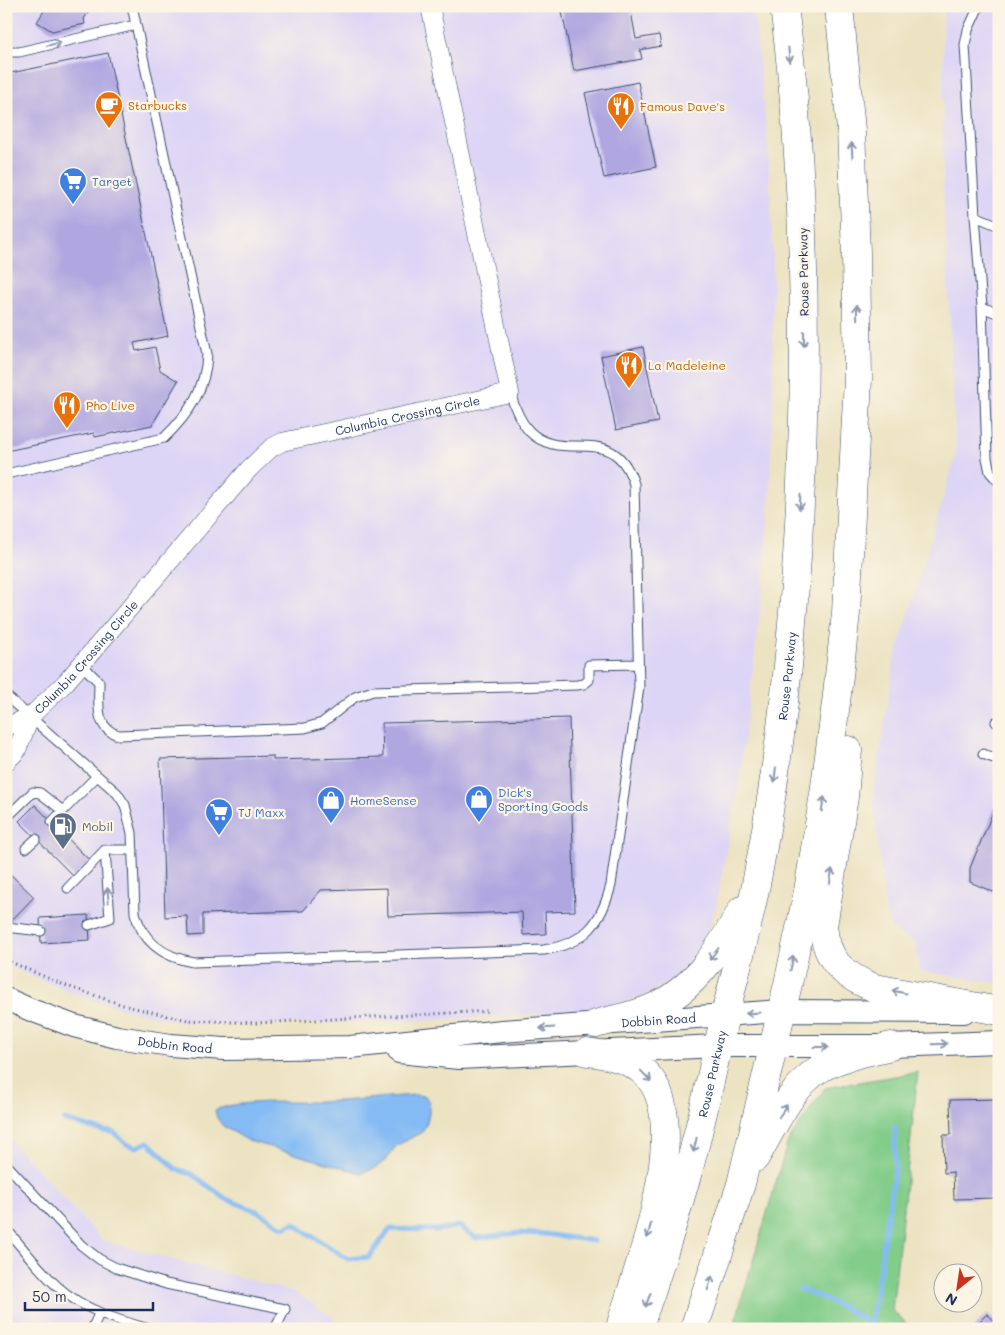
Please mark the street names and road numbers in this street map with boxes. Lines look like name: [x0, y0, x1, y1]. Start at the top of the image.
street label: Rouse Parkway: [794, 227, 812, 317]
street label: Columbia Crossing Circle: [333, 392, 481, 438]
street label: Columbia Crossing Circle: [30, 596, 141, 717]
street label: Rouse Parkway: [774, 631, 799, 721]
street label: Dobbin Road: [621, 1009, 697, 1030]
street label: Rouse Parkway: [694, 1029, 729, 1119]
street label: Dobbin Road: [137, 1032, 213, 1056]

